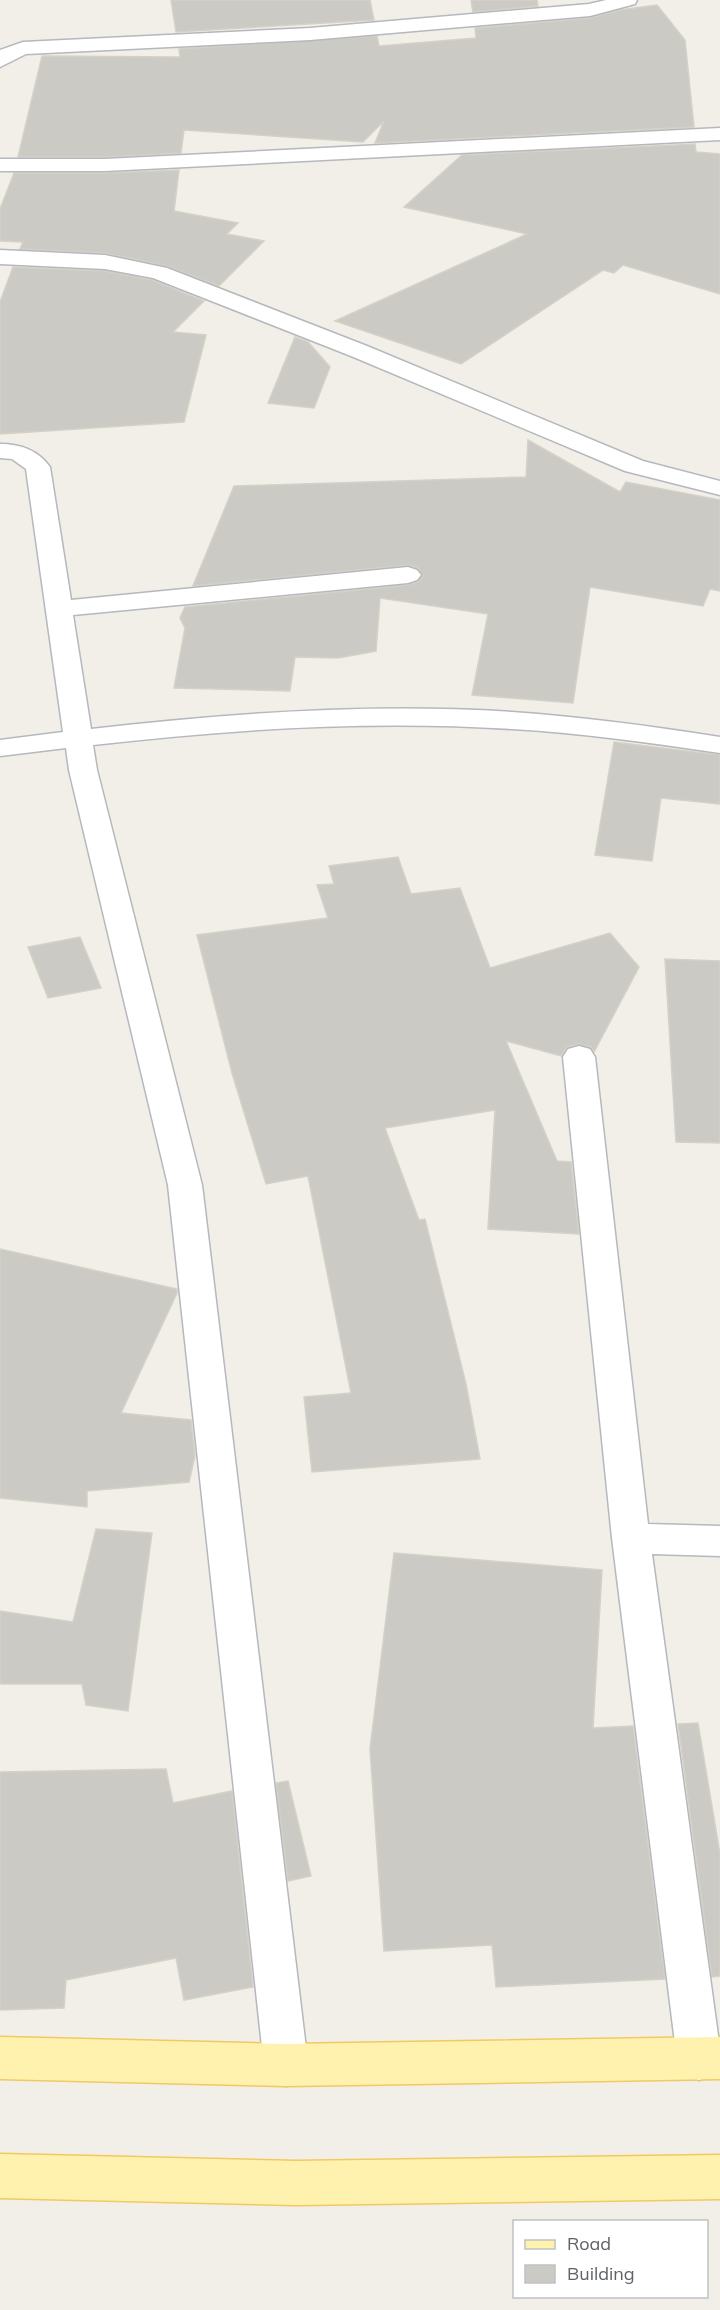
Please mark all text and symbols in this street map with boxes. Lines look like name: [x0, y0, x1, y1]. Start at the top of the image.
legend: [513, 2220, 708, 2298]
text: Road: [567, 2232, 611, 2255]
text: Building: [567, 2262, 635, 2285]

